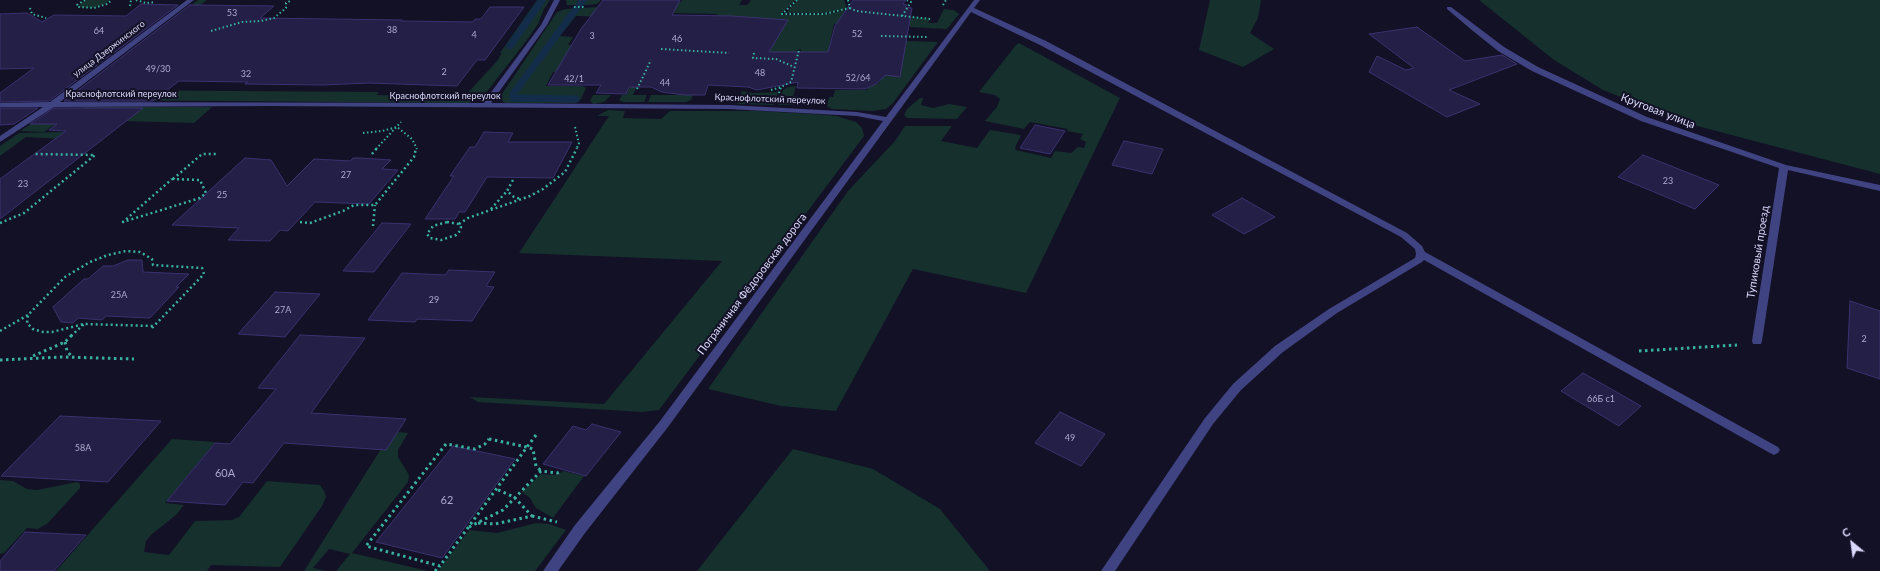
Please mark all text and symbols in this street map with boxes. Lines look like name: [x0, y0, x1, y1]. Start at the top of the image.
house number: 53: [227, 8, 237, 18]
street label: улица Дзержинского: [71, 18, 147, 80]
house number: 38: [387, 25, 397, 35]
house number: 64: [94, 26, 104, 36]
house number: 52: [852, 29, 862, 39]
house number: 4: [471, 30, 477, 40]
house number: 3: [589, 31, 595, 41]
house number: 46: [672, 34, 682, 44]
house number: 49/30: [146, 64, 170, 74]
house number: 2: [441, 67, 447, 77]
house number: 48: [755, 68, 765, 78]
house number: 32: [241, 69, 251, 79]
house number: 52/64: [846, 73, 870, 83]
house number: 42/1: [564, 74, 584, 84]
house number: 44: [660, 78, 670, 88]
street label: Краснофлотский переулок: [65, 89, 177, 99]
street label: Краснофлотский переулок: [389, 91, 501, 101]
street label: Круговая улица: [1619, 91, 1697, 131]
street label: Краснофлотский переулок: [714, 92, 826, 106]
house number: 27: [341, 170, 351, 180]
house number: 23: [1663, 176, 1673, 186]
house number: 23: [18, 179, 28, 189]
house number: 25: [217, 190, 227, 200]
street label: Тупиковый проезд: [1744, 205, 1772, 299]
street label: Пограничная Фёдоровская дорога: [695, 211, 809, 357]
house number: 25А: [111, 290, 127, 300]
house number: 29: [429, 295, 439, 305]
house number: 27А: [275, 305, 291, 315]
house number: 2: [1861, 334, 1867, 344]
house number: 66Б с1: [1587, 394, 1615, 404]
house number: 49: [1065, 433, 1075, 443]
house number: 58А: [75, 443, 91, 453]
house number: 60А: [215, 466, 235, 480]
house number: 62: [441, 493, 453, 507]
north arrow: [1832, 523, 1872, 563]
text: С: [1840, 525, 1852, 540]

